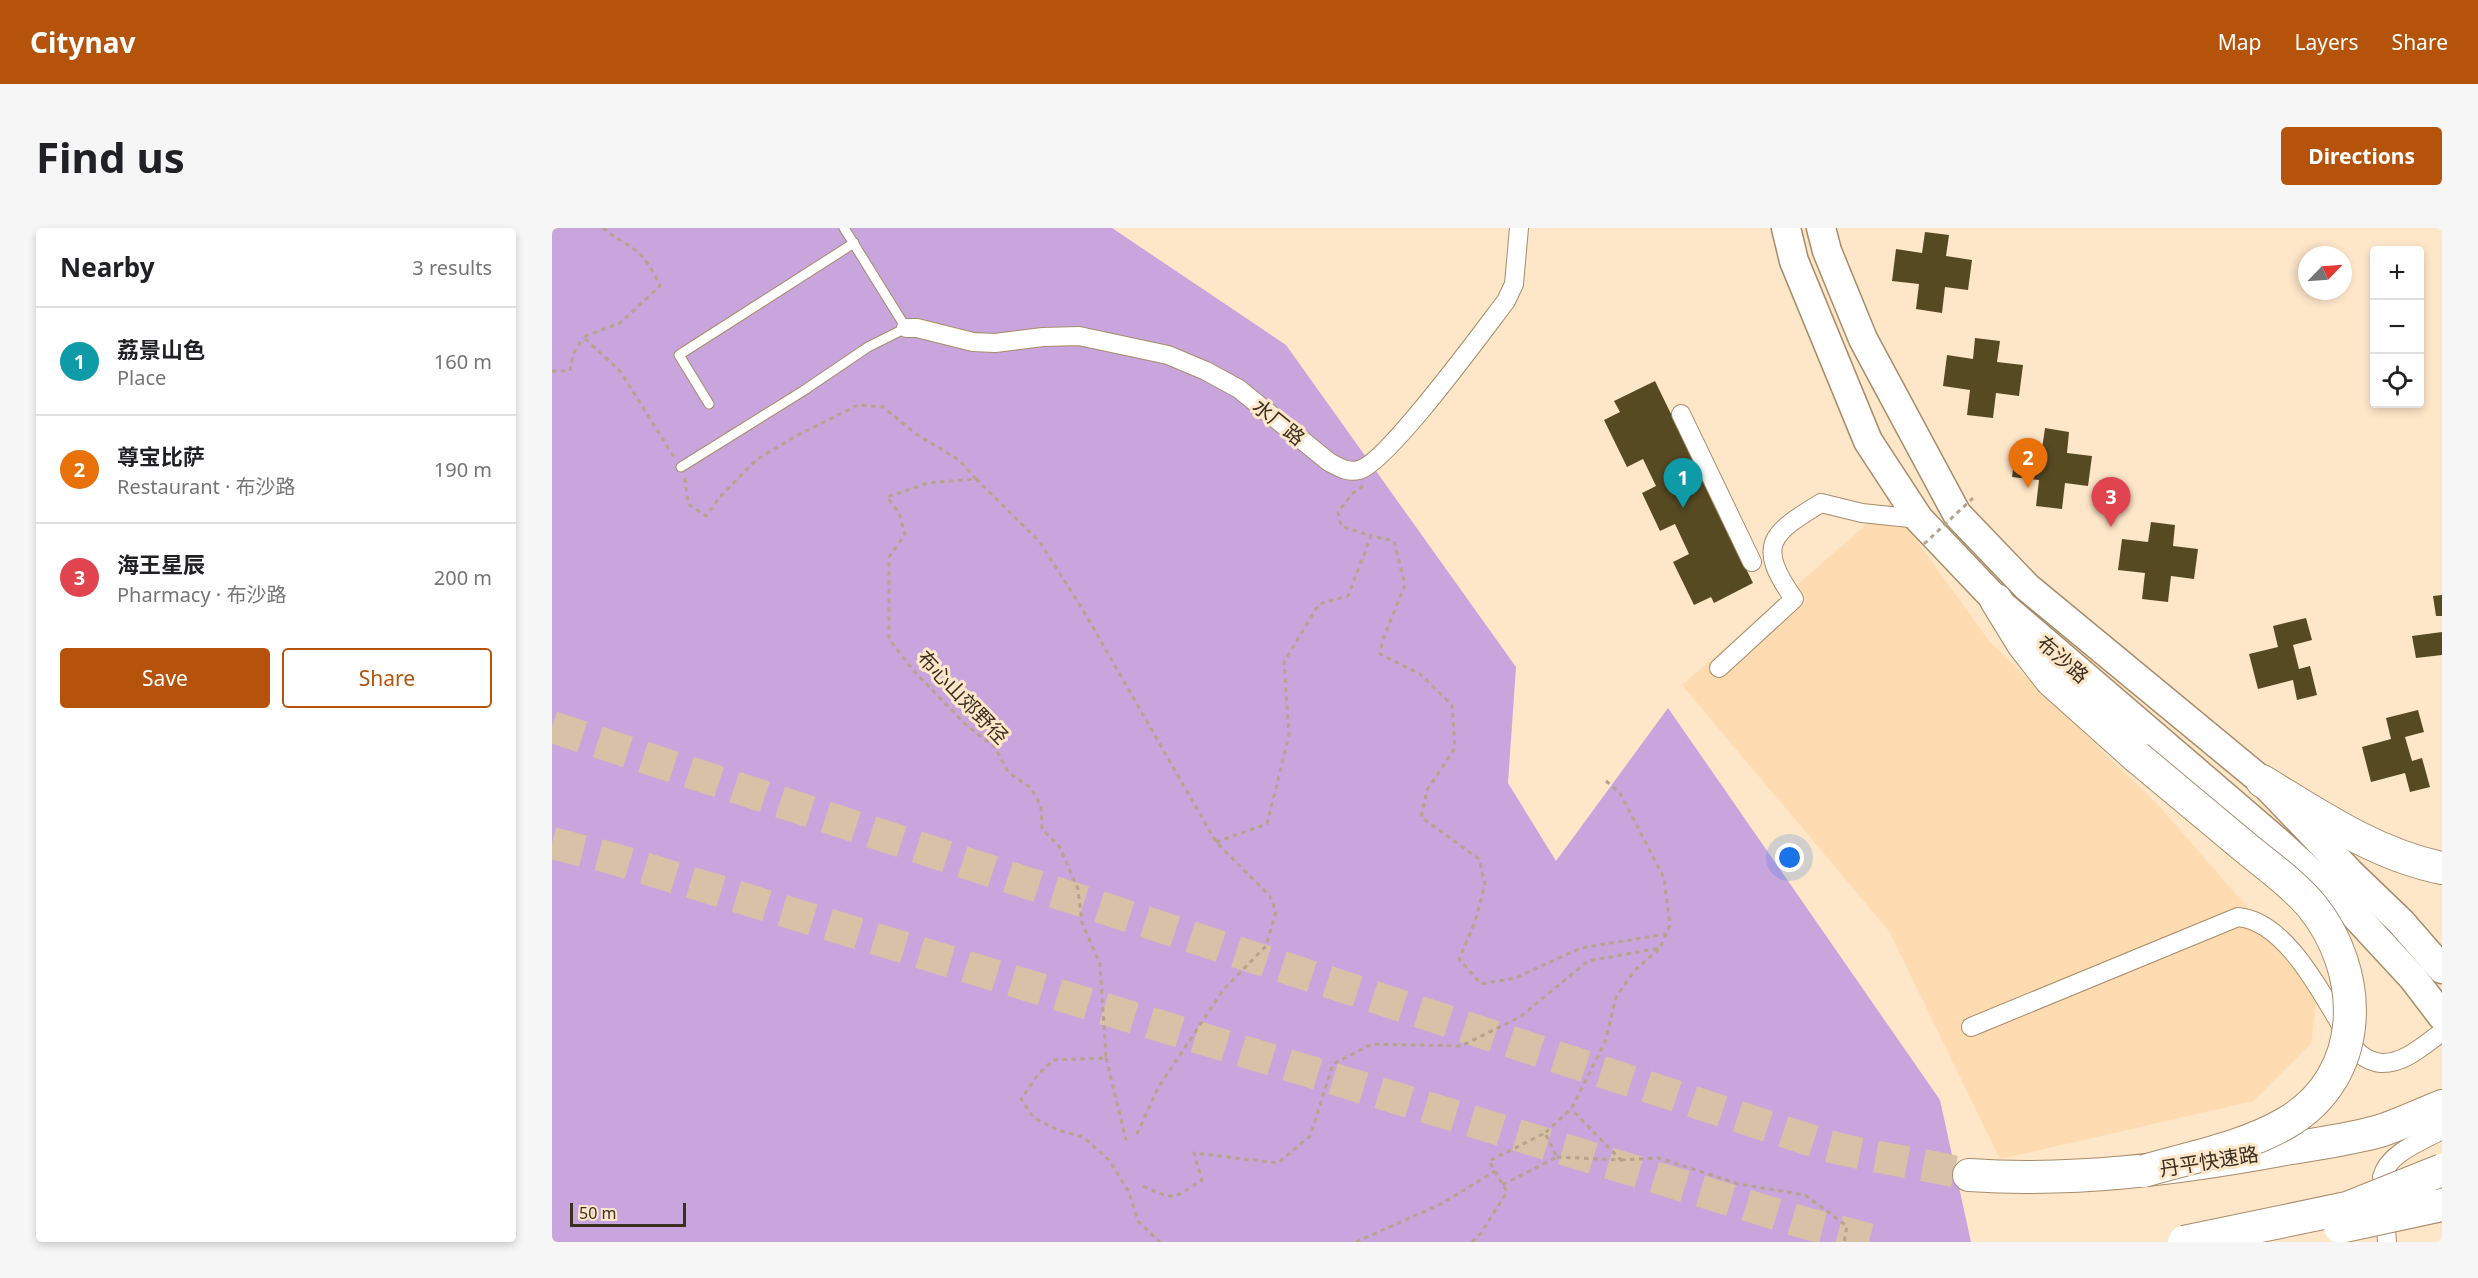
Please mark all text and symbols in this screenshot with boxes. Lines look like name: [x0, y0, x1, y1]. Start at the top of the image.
text: Citynav: [30, 23, 135, 61]
text: Map: [2218, 28, 2262, 56]
text: Layers: [2295, 28, 2359, 56]
text: Share: [2392, 28, 2448, 56]
button: Directions: [2281, 127, 2442, 185]
text: Find us: [36, 128, 185, 185]
north arrow: [2298, 246, 2352, 300]
map controls: [2370, 246, 2424, 408]
button: +: [2370, 246, 2424, 300]
text: Nearby: [60, 249, 155, 285]
text: 3 results: [412, 254, 492, 281]
button: −: [2370, 300, 2424, 354]
text: 荔景山色: [117, 334, 205, 364]
text: 1: [74, 348, 85, 375]
text: 160 m: [434, 348, 492, 375]
button: locate: [2370, 354, 2424, 408]
text: Place: [117, 364, 166, 391]
street label: 水厂路: [1247, 393, 1311, 451]
pin: 2: [2008, 438, 2048, 488]
text: 尊宝比萨: [117, 441, 205, 471]
text: 2: [74, 456, 85, 483]
text: 190 m: [434, 456, 492, 483]
pin: 1: [1664, 458, 1702, 508]
text: Restaurant · 布沙路: [117, 473, 296, 500]
pin: 3: [2092, 478, 2130, 527]
text: 海王星辰: [117, 549, 205, 579]
text: 3: [74, 564, 85, 591]
text: 200 m: [434, 564, 492, 591]
text: Pharmacy · 布沙路: [117, 581, 286, 608]
street label: 布沙路: [2032, 629, 2094, 689]
street label: 布心山郊野径: [912, 644, 1014, 750]
button: Save: [60, 648, 270, 708]
button: Share: [282, 648, 492, 708]
your location: [1775, 843, 1804, 872]
street label: 丹平快速路: [2158, 1140, 2260, 1182]
scale bar: [570, 1200, 686, 1228]
text: 50 m: [579, 1202, 616, 1224]

